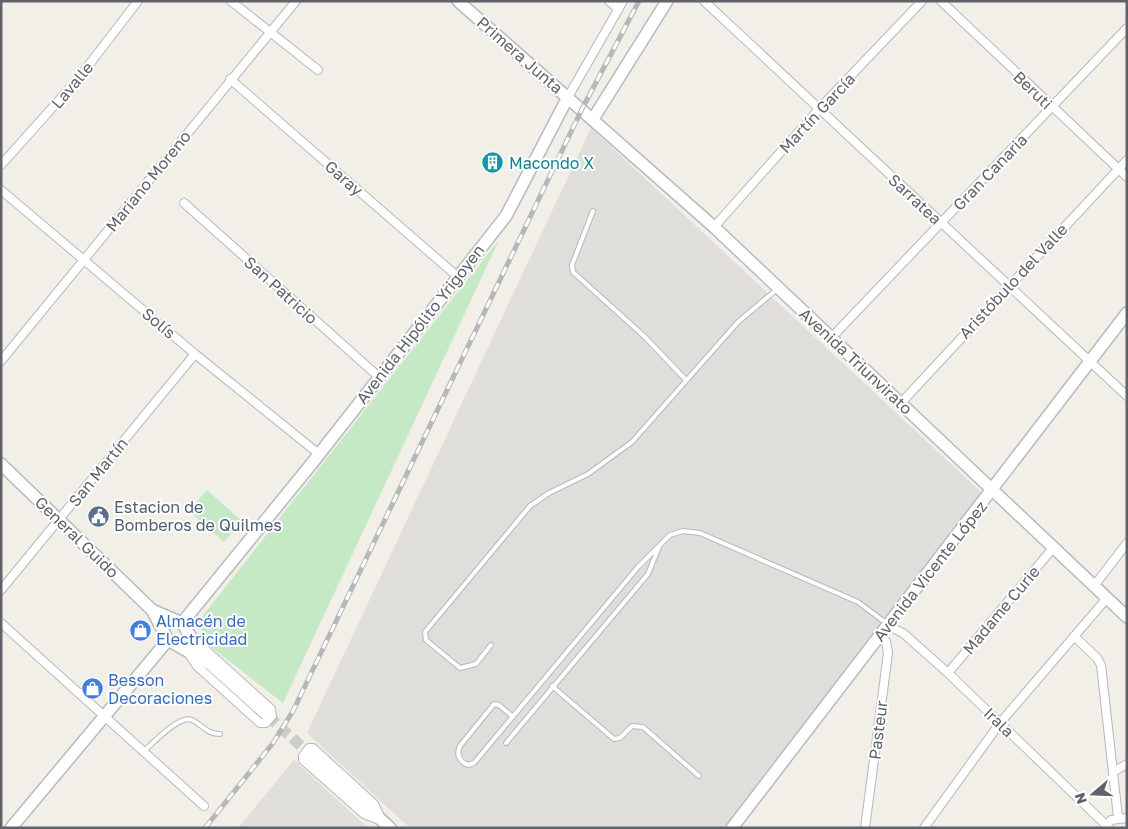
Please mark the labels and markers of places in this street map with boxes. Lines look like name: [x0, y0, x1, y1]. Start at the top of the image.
building icon: Macondo X: [481, 151, 505, 175]
place label: Macondo X: [509, 153, 594, 173]
place label: Estacion de Bomberos de Quilmes: [114, 497, 282, 535]
public building icon: Estacion de Bomberos de Quilmes: [86, 504, 110, 528]
place label: Almacén de Electricidad: [156, 611, 247, 649]
shop icon: Almacén de Electricidad: [128, 618, 152, 642]
place label: Besson Decoraciones: [108, 670, 212, 708]
shop icon: Besson Decoraciones: [80, 677, 104, 701]

